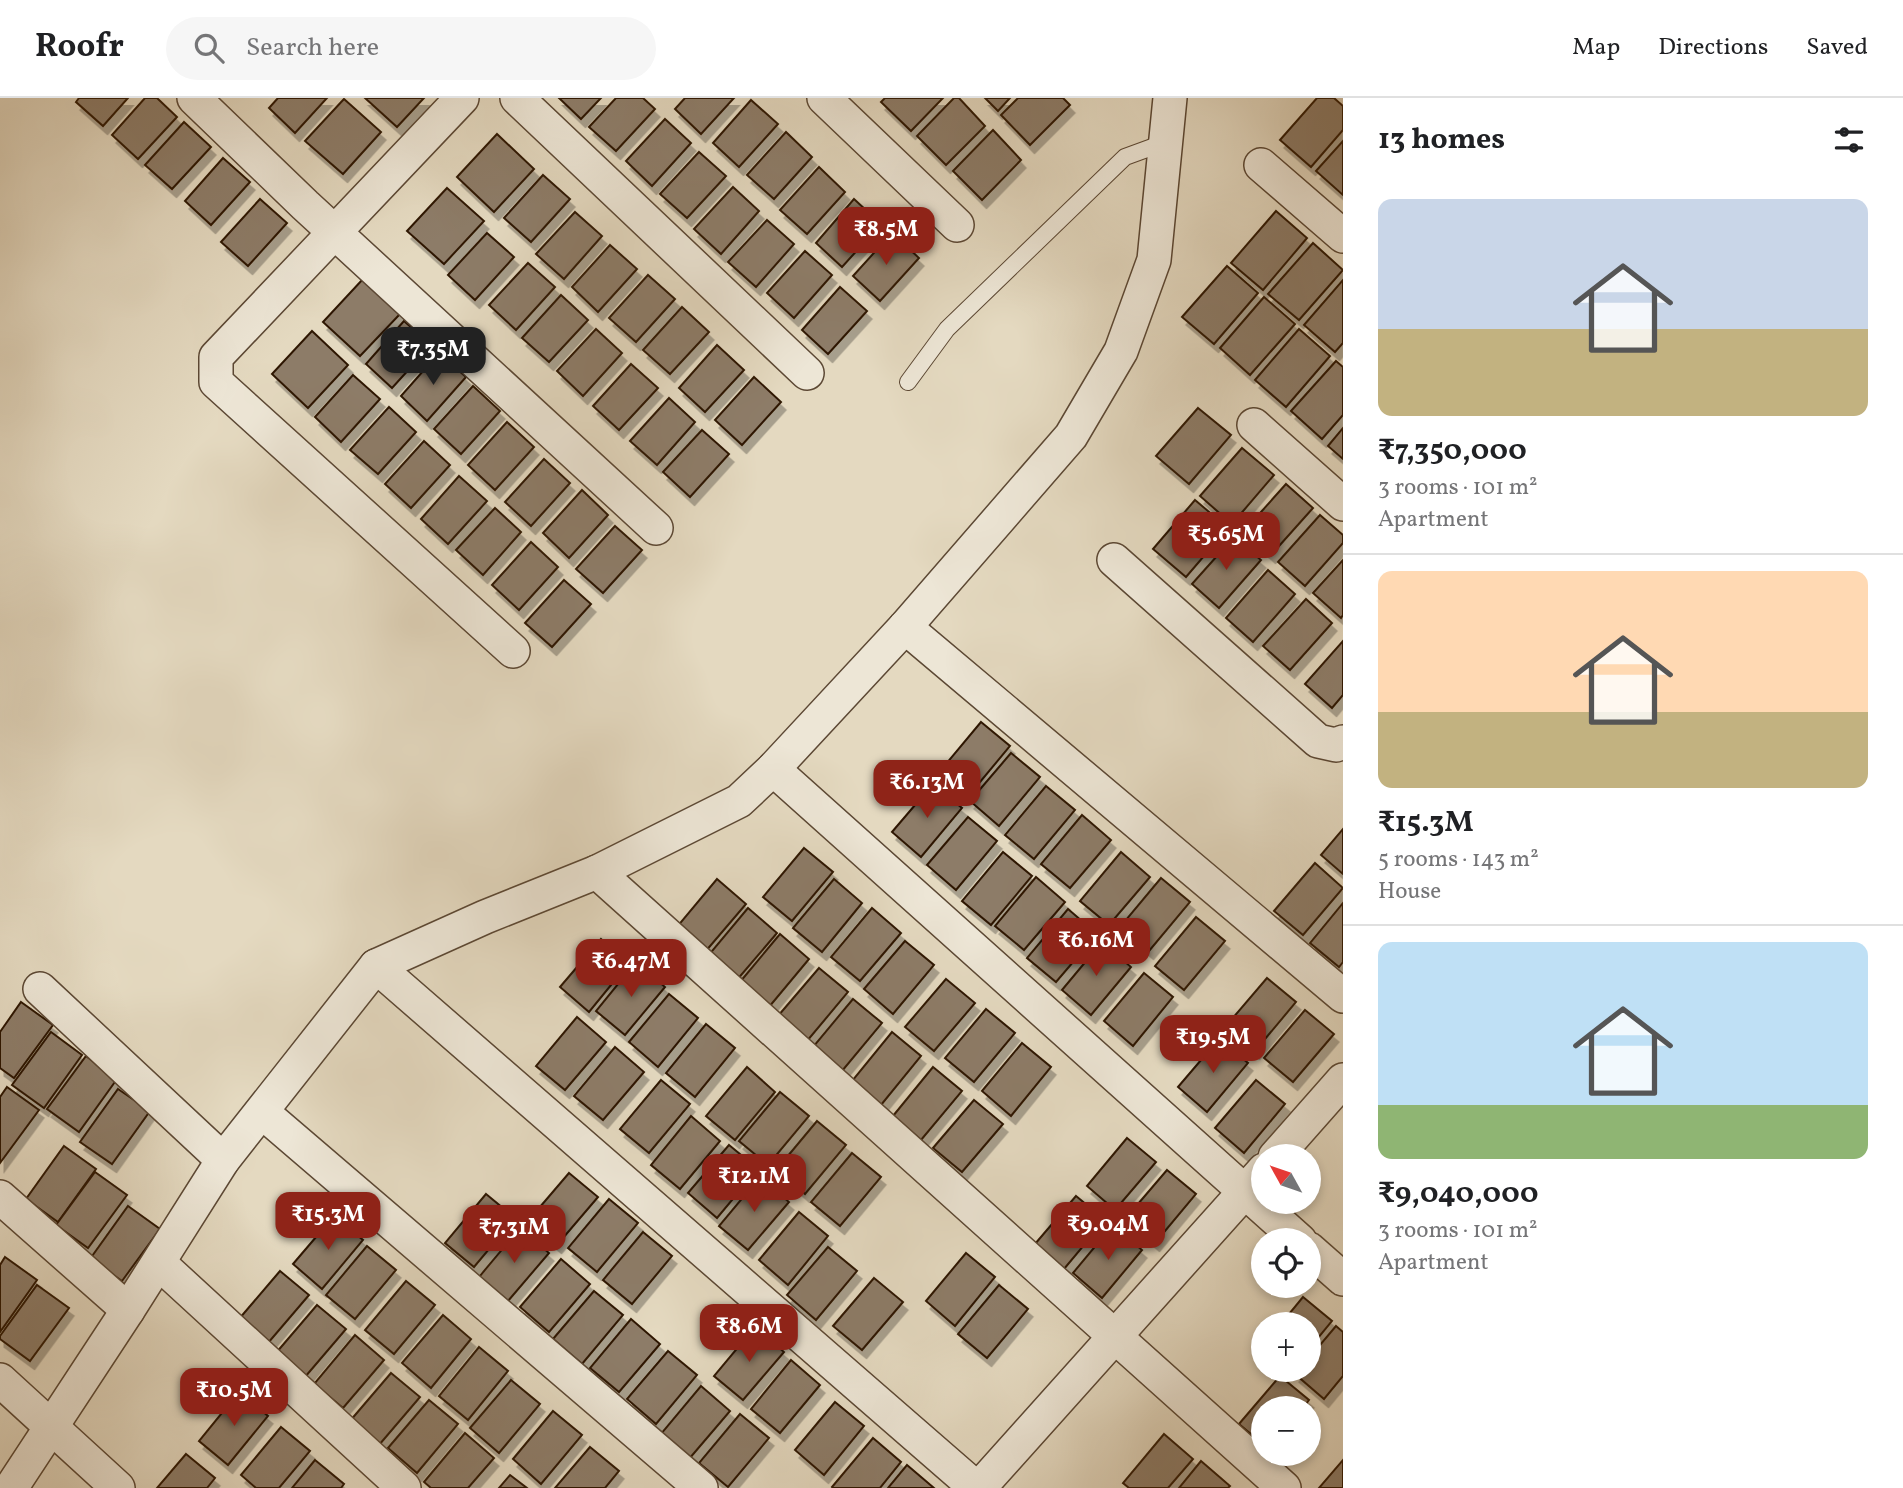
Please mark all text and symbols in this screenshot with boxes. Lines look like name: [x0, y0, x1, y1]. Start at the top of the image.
search box: [166, 17, 656, 80]
text: Roofr: [35, 25, 124, 71]
icon: search: [190, 29, 228, 67]
text: Search here: [246, 30, 379, 66]
text: Map: [1572, 31, 1620, 65]
text: Directions: [1658, 31, 1768, 65]
text: Saved: [1806, 31, 1868, 65]
text: 13 homes: [1378, 119, 1505, 161]
icon: filters: [1830, 121, 1868, 159]
pin: ₹8.5M: [837, 208, 935, 267]
text: ₹8.5M: [854, 214, 918, 246]
icon: home: [1560, 245, 1686, 371]
pin: ₹7.35M: [376, 328, 490, 387]
text: ₹7.35M: [397, 334, 469, 366]
text: ₹7,350,000: [1378, 430, 1527, 472]
text: 3 rooms · 101 m²: [1378, 472, 1538, 504]
text: Apartment: [1378, 504, 1489, 536]
pin: ₹5.65M: [1169, 512, 1283, 572]
text: ₹5.65M: [1188, 519, 1264, 551]
icon: home: [1560, 617, 1686, 743]
pin: ₹6.13M: [870, 760, 984, 820]
text: ₹6.13M: [889, 767, 965, 799]
text: ₹15.3M: [1378, 802, 1473, 844]
text: 5 rooms · 143 m²: [1378, 844, 1539, 876]
text: House: [1378, 876, 1441, 908]
pin: ₹6.16M: [1039, 918, 1153, 978]
text: ₹6.16M: [1058, 925, 1134, 957]
pin: ₹6.47M: [574, 940, 688, 999]
text: ₹6.47M: [592, 946, 670, 978]
icon: home: [1560, 988, 1686, 1114]
pin: ₹19.5M: [1156, 1016, 1270, 1075]
text: ₹19.5M: [1176, 1022, 1250, 1054]
north arrow: [1251, 1144, 1321, 1214]
map controls: [1251, 1144, 1321, 1466]
pin: ₹12.1M: [697, 1154, 811, 1214]
text: ₹12.1M: [718, 1161, 790, 1193]
text: ₹9,040,000: [1378, 1173, 1539, 1215]
pin: ₹15.3M: [271, 1192, 385, 1252]
text: ₹15.3M: [291, 1199, 365, 1231]
pin: ₹9.04M: [1051, 1202, 1165, 1262]
pin: ₹7.31M: [457, 1206, 571, 1265]
text: ₹9.04M: [1067, 1209, 1149, 1241]
text: ₹7.31M: [479, 1212, 549, 1244]
text: 3 rooms · 101 m²: [1378, 1215, 1538, 1247]
button: locate: [1251, 1228, 1321, 1298]
text: Apartment: [1378, 1247, 1489, 1279]
pin: ₹8.6M: [700, 1304, 798, 1364]
text: ₹8.6M: [716, 1311, 782, 1343]
button: +: [1251, 1312, 1321, 1382]
pin: ₹10.5M: [177, 1368, 291, 1428]
text: ₹10.5M: [196, 1375, 272, 1407]
button: −: [1251, 1396, 1321, 1466]

